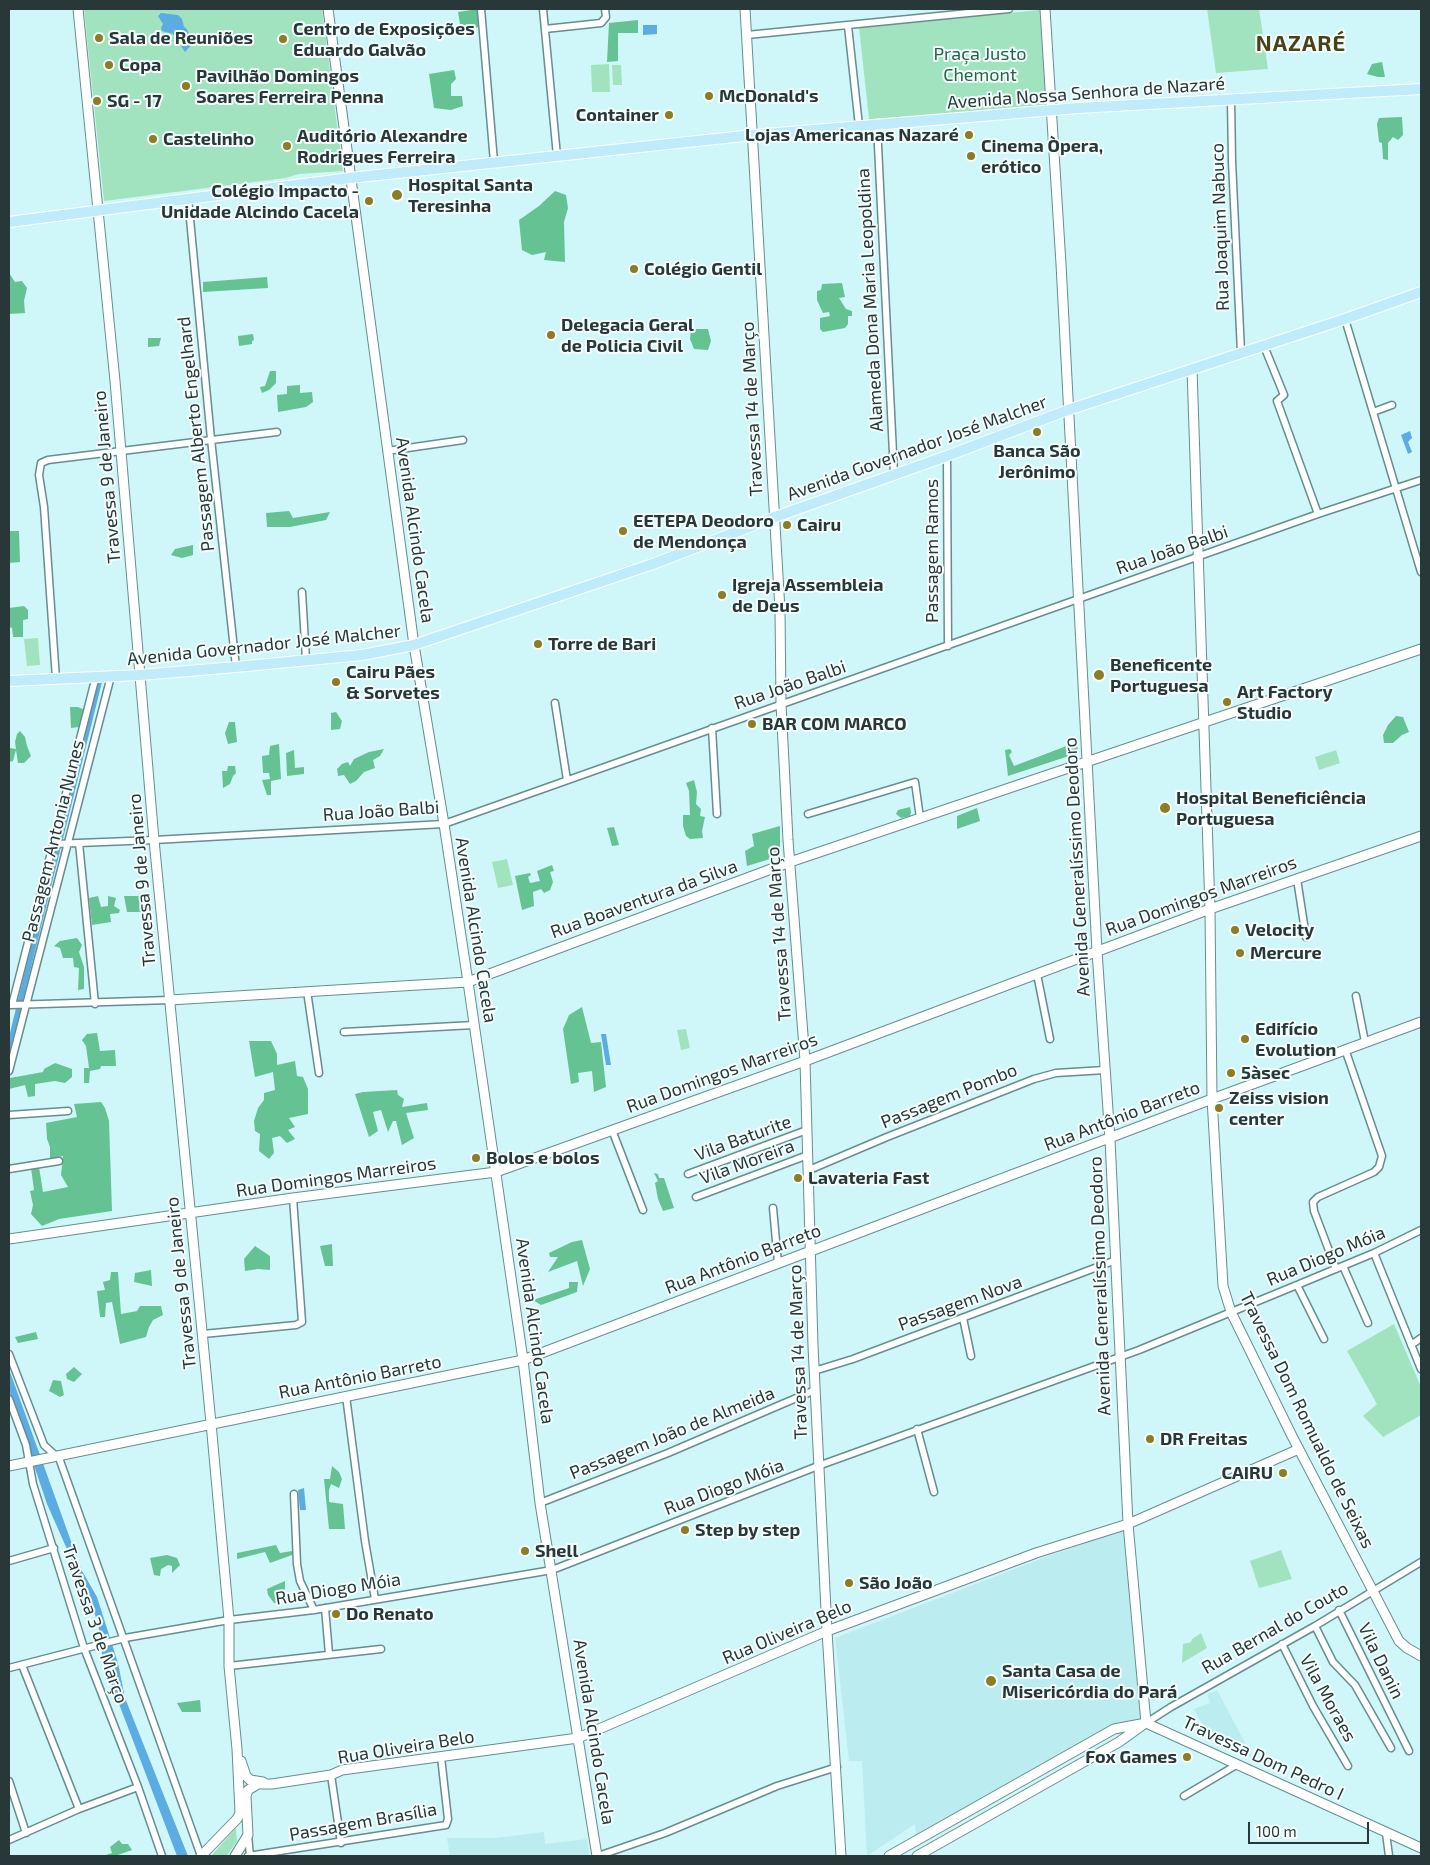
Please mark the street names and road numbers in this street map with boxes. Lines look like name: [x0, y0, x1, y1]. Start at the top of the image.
street label: Avenida Nossa Senhora de Nazaré: [946, 73, 1226, 113]
street label: Rua Joaquim Nabuco: [1206, 143, 1234, 311]
street label: Alameda Dona Maria Leopoldina: [852, 168, 888, 432]
street label: Passagem Alberto Engelhard: [173, 316, 219, 552]
street label: Travessa 14 de Março: [737, 321, 767, 497]
street label: Travessa 9 de Janeiro: [89, 390, 125, 564]
street label: Avenida Governador José Malcher: [784, 391, 1050, 505]
street label: Avenida Alcindo Cacela: [391, 436, 439, 624]
street label: Passagem Ramos: [921, 479, 943, 623]
street label: Rua João Balbi: [1113, 521, 1231, 579]
street label: Avenida Governador José Malcher: [126, 620, 402, 670]
street label: Rua João Balbi: [731, 656, 849, 714]
street label: Avenida Generalíssimo Deodoro: [1059, 737, 1095, 997]
street label: Passagem Antonia Nunes: [17, 738, 89, 944]
street label: Travessa 9 de Janeiro: [124, 793, 160, 967]
street label: Rua João Balbi: [322, 796, 440, 826]
street label: Avenida Alcindo Cacela: [451, 836, 501, 1024]
street label: Travessa 14 de Março: [762, 846, 796, 1022]
street label: Rua Domingos Marreiros: [1102, 851, 1300, 941]
street label: Rua Boaventura da Silva: [548, 855, 740, 943]
street label: Rua Domingos Marreiros: [623, 1028, 821, 1118]
street label: Passagem Pombo: [878, 1059, 1020, 1133]
street label: Rua Antônio Barreto: [1041, 1076, 1203, 1156]
street label: Vila Baturite: [692, 1111, 794, 1165]
street label: Vila Moreira: [697, 1135, 797, 1189]
street label: Rua Domingos Marreiros: [235, 1152, 437, 1202]
street label: Avenida Generalíssimo Deodoro: [1085, 1156, 1115, 1416]
street label: Travessa 9 de Janeiro: [161, 1196, 201, 1370]
street label: Rua Antônio Barreto: [662, 1219, 824, 1299]
street label: Rua Diogo Móia: [1264, 1221, 1388, 1291]
street label: Avenida Alcindo Cacela: [511, 1237, 559, 1425]
street label: Travessa 14 de Março: [784, 1264, 812, 1440]
street label: Passagem Nova: [895, 1271, 1025, 1335]
street label: Travessa Dom Romualdo de Seixas: [1235, 1288, 1379, 1552]
street label: Rua Antônio Barreto: [277, 1351, 443, 1403]
street label: Passagem João de Almeida: [566, 1382, 778, 1484]
street label: Rua Diogo Móia: [661, 1454, 787, 1520]
street label: Travessa 3 de Março: [58, 1542, 132, 1706]
street label: Rua Diogo Móia: [274, 1568, 402, 1610]
street label: Rua Bernal do Couto: [1198, 1577, 1352, 1679]
street label: Rua Oliveira Belo: [719, 1595, 855, 1669]
street label: Vila Danin: [1353, 1619, 1409, 1703]
street label: Avenida Alcindo Cacela: [569, 1638, 619, 1826]
street label: Vila Moraes: [1295, 1651, 1361, 1745]
street label: Travessa Dom Pedro I: [1179, 1711, 1347, 1805]
street label: Rua Oliveira Belo: [336, 1726, 476, 1768]
street label: Passagem Brasília: [287, 1798, 439, 1846]

